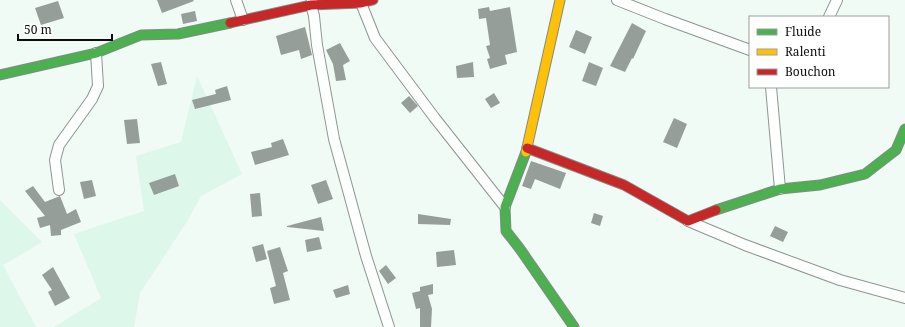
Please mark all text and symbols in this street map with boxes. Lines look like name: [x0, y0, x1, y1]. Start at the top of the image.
scale bar: [18, 16, 112, 42]
legend: [749, 16, 889, 88]
text: 50 m: [24, 21, 52, 38]
text: Fluide: [785, 23, 821, 40]
text: Ralenti: [785, 43, 826, 60]
text: Bouchon: [785, 63, 836, 80]

